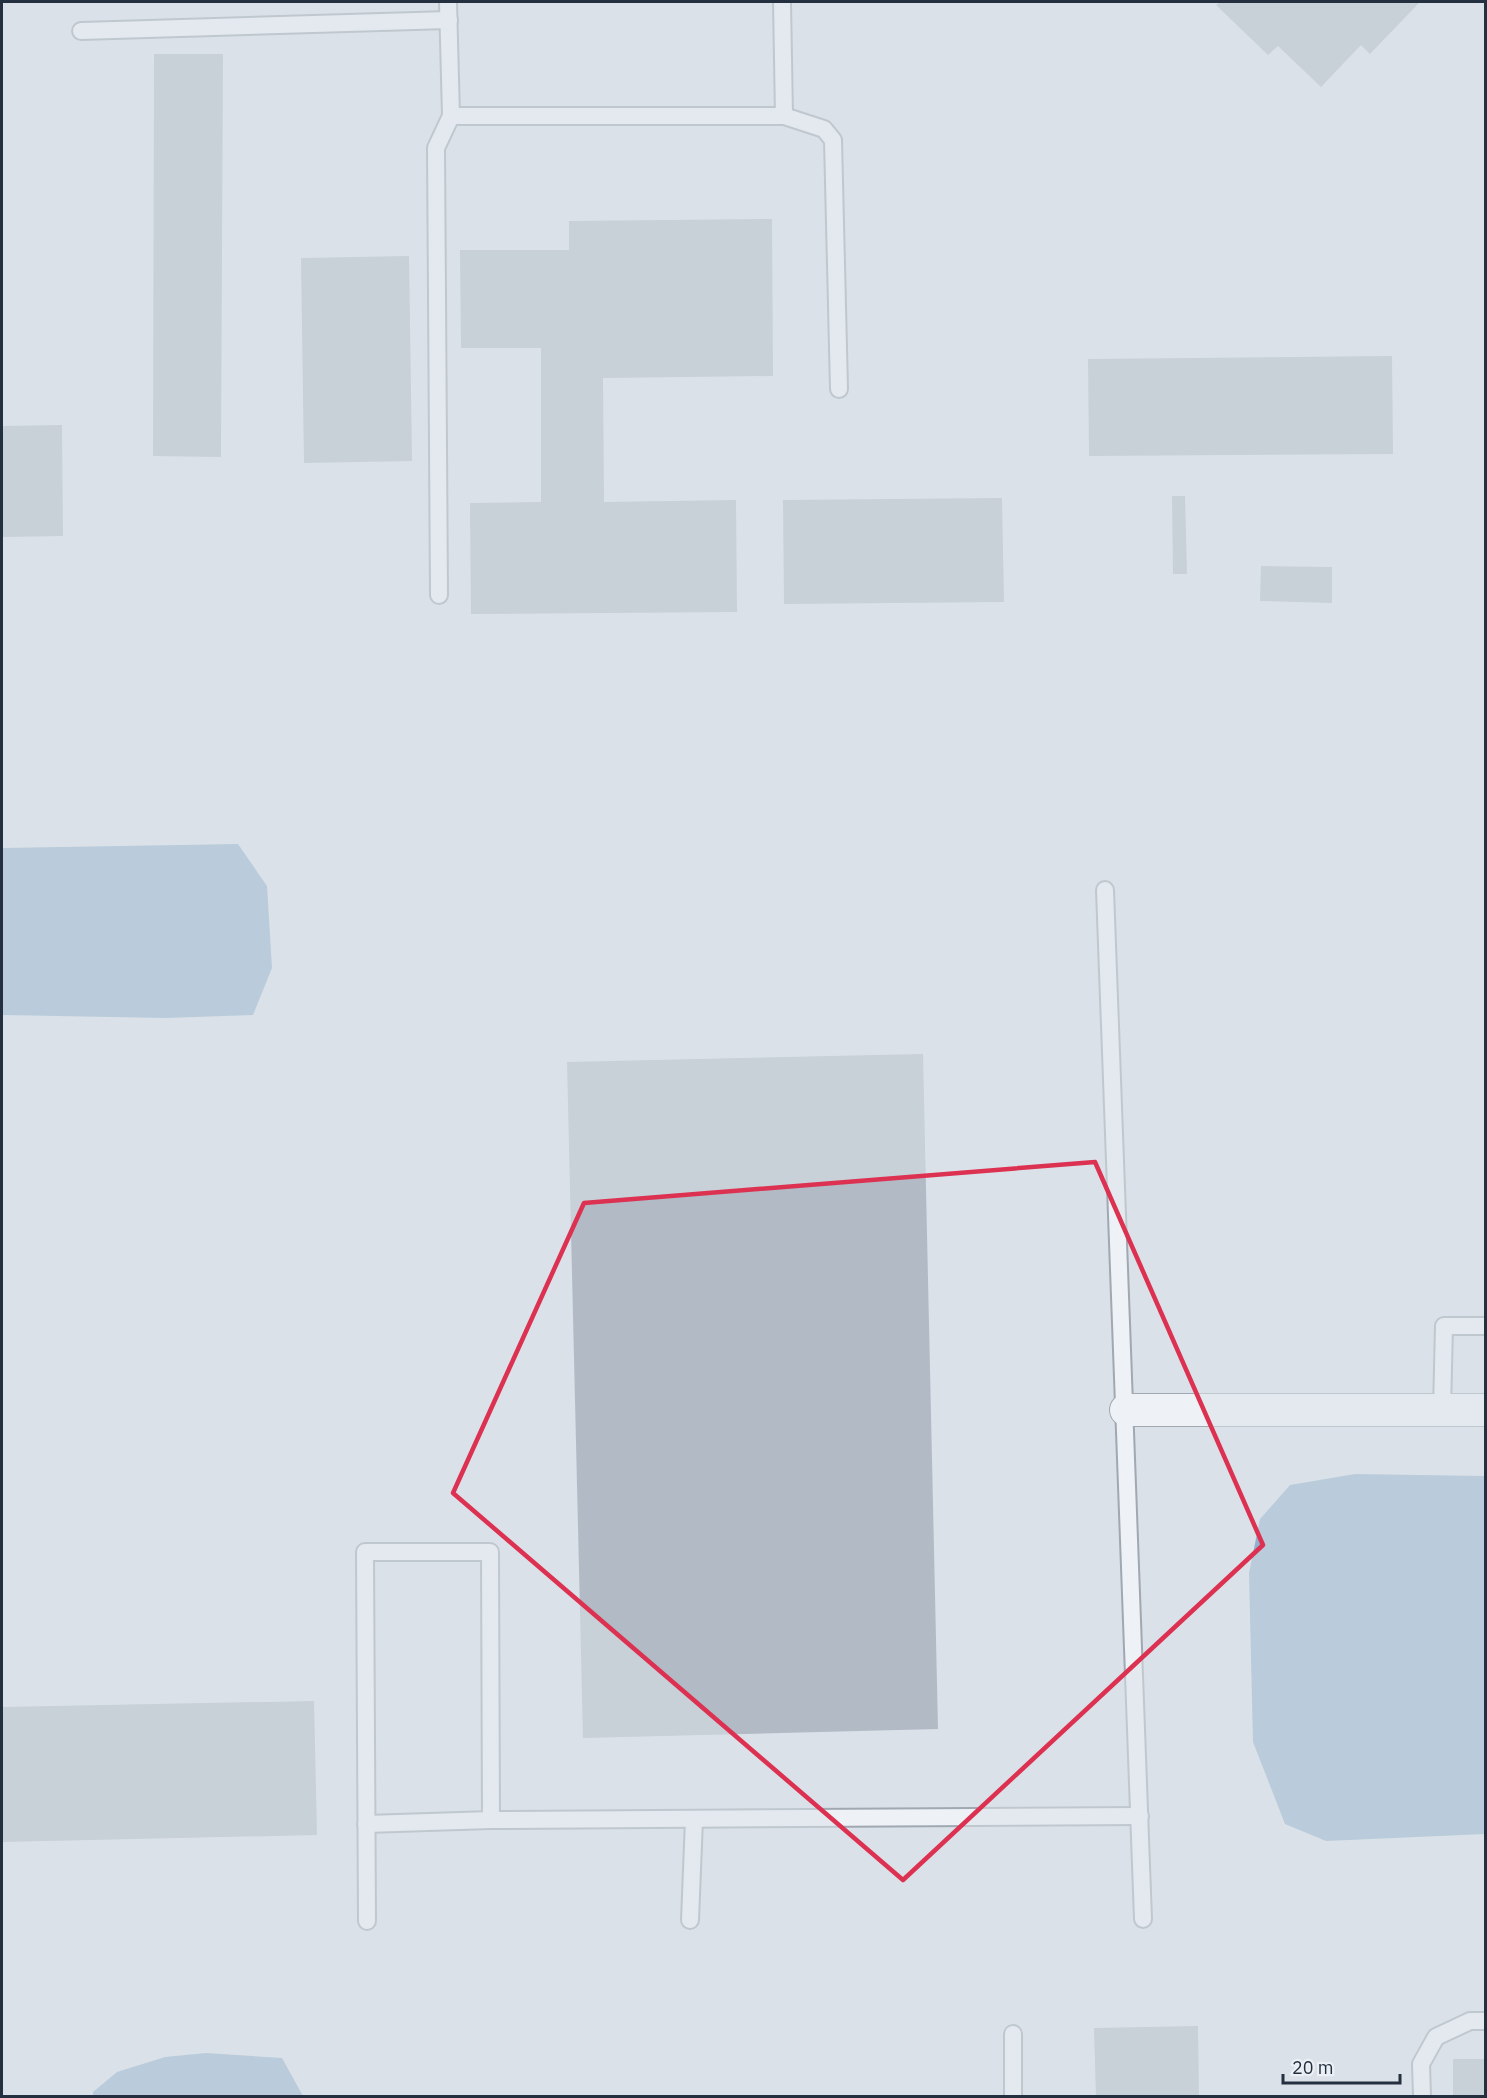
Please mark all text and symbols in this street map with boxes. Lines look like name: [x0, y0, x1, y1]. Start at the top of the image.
scale bar: [1283, 2047, 1400, 2085]
text: 20 m: [1292, 2056, 1334, 2079]

